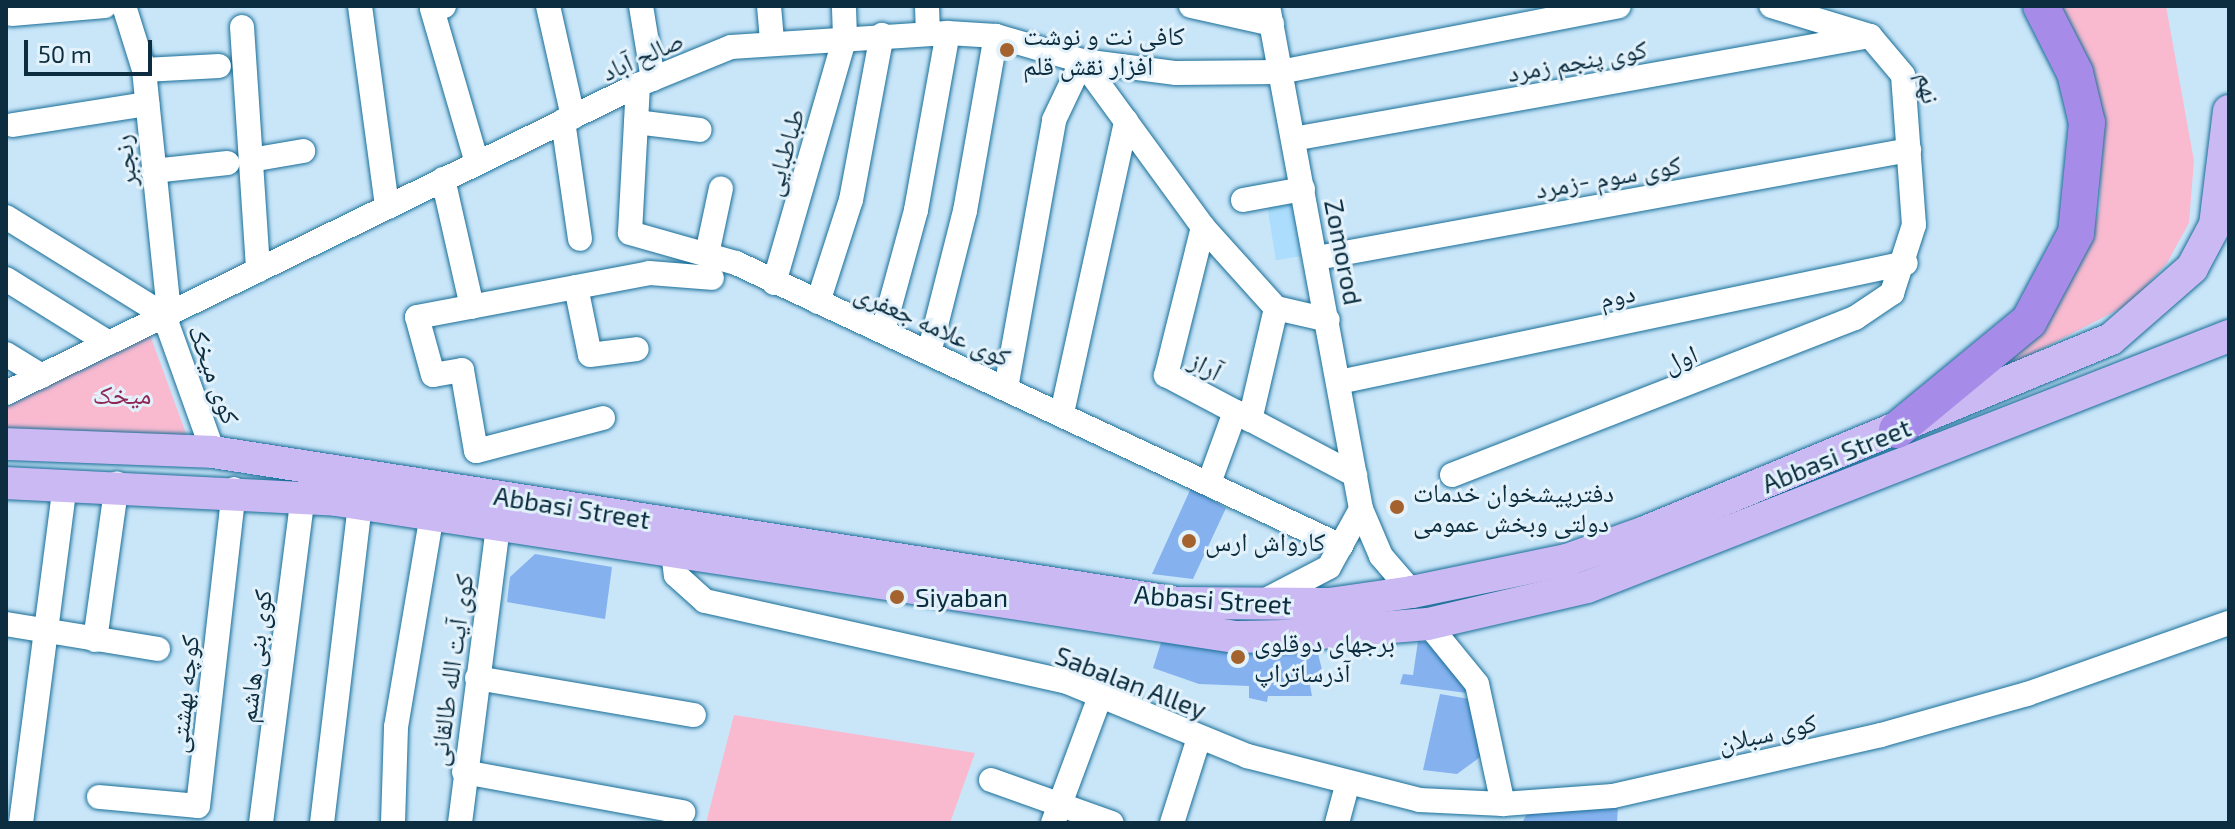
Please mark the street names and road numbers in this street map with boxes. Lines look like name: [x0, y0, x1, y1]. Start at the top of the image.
street label: صالح آباد: [596, 23, 688, 87]
street label: کوی پنجم زمرد: [1505, 32, 1649, 88]
street label: نهم: [1912, 70, 1948, 106]
street label: طباطبایی: [756, 105, 810, 199]
street label: رنجبر: [106, 133, 142, 189]
street label: کوی سوم -زمرد: [1533, 148, 1683, 204]
street label: Zomorod: [1318, 197, 1370, 307]
street label: کوی علامه جعفری: [850, 276, 1016, 372]
street label: دوم: [1596, 276, 1638, 314]
street label: کوی میخک: [183, 320, 247, 428]
street label: اول: [1658, 337, 1702, 379]
street label: آراز: [1184, 344, 1228, 386]
street label: Abbasi Street: [1757, 411, 1915, 499]
street label: Abbasi Street: [492, 479, 652, 535]
street label: کوی آیت الله طالقانی: [421, 572, 479, 768]
street label: Abbasi Street: [1133, 578, 1293, 620]
street label: کوی بنی هاشم: [230, 588, 278, 724]
street label: کوچه بهشتی: [161, 633, 205, 755]
street label: Sabalan Alley: [1051, 639, 1211, 725]
street label: کوی سبلان: [1714, 705, 1820, 759]

